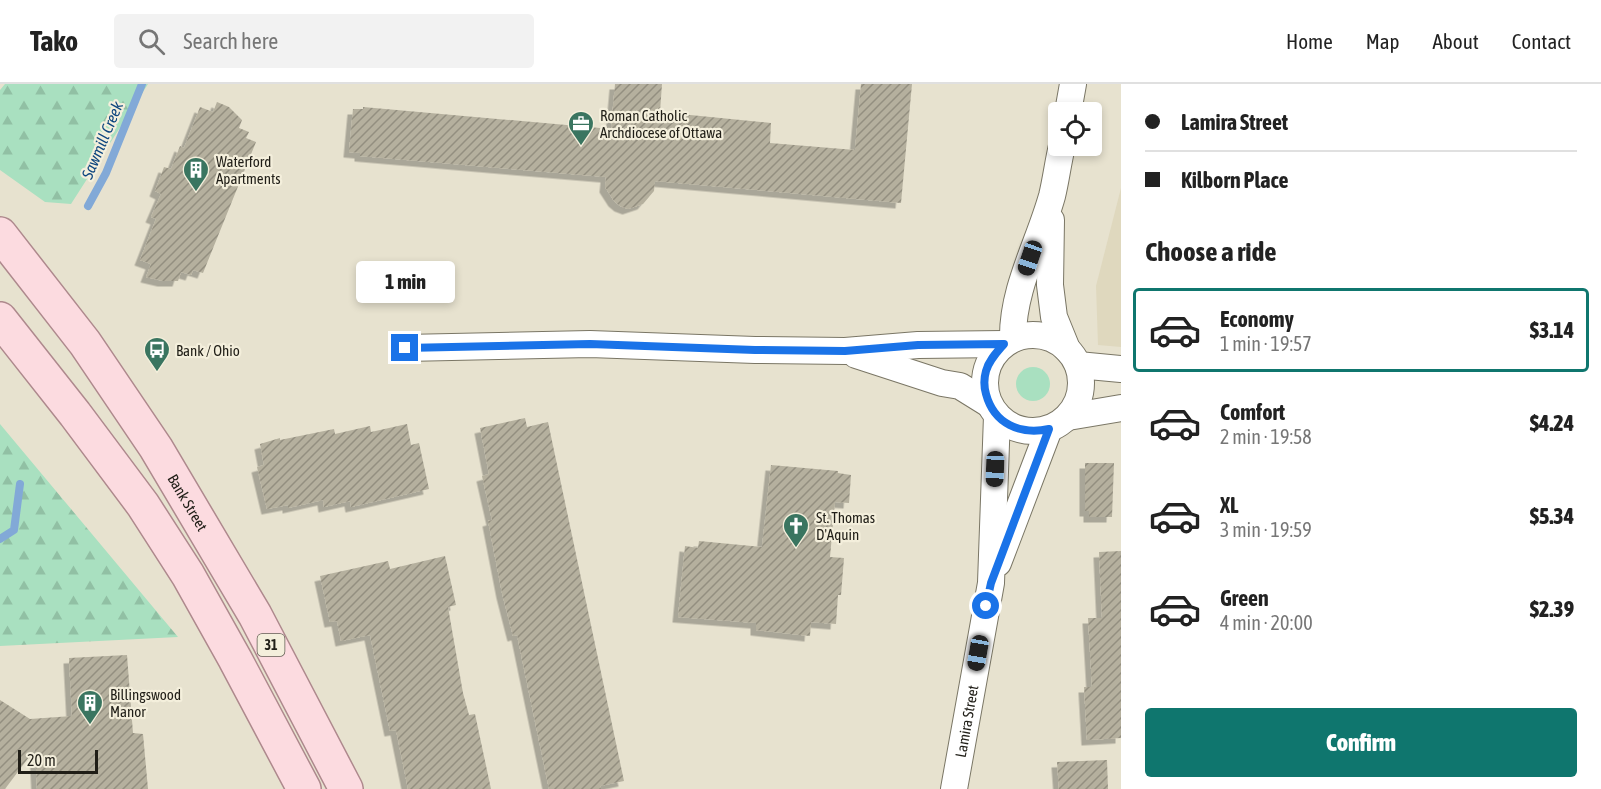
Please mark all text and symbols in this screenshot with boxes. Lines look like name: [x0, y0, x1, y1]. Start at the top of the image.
search box: [114, 14, 534, 68]
text: Tako: [30, 25, 78, 57]
icon: search: [135, 25, 168, 58]
text: Search here: [183, 28, 278, 54]
text: Home: [1286, 29, 1333, 53]
text: Map: [1366, 29, 1400, 53]
text: About: [1433, 29, 1479, 53]
text: Contact: [1512, 29, 1571, 53]
water label: Sawmill Creek: [77, 98, 127, 182]
map controls: [1048, 102, 1102, 156]
button: locate: [1048, 102, 1102, 156]
place label: Roman Catholic Archdiocese of Ottawa: [600, 107, 722, 141]
office icon: Roman Catholic Archdiocese of Ottawa: [566, 109, 596, 147]
text: Lamira Street: [1181, 109, 1288, 135]
place label: Waterford Apartments: [216, 153, 281, 187]
building icon: Waterford Apartments: [181, 155, 211, 193]
text: Kilborn Place: [1181, 167, 1289, 193]
text: Choose a ride: [1145, 236, 1277, 267]
car: [1016, 238, 1044, 278]
callout: 1 min: [356, 261, 454, 303]
text: 1 min: [385, 270, 426, 293]
icon: car: [1148, 303, 1202, 357]
text: Economy: [1220, 306, 1294, 332]
text: $3.14: [1530, 317, 1574, 343]
text: 1 min · 19:57: [1220, 332, 1312, 355]
route end: [391, 334, 418, 361]
bus stop icon: Bank / Ohio: [142, 335, 172, 373]
place label: Bank / Ohio: [176, 342, 240, 359]
icon: car: [1148, 396, 1202, 450]
text: Comfort: [1220, 399, 1285, 425]
text: $4.24: [1530, 410, 1574, 436]
text: 2 min · 19:58: [1220, 425, 1312, 448]
car: [985, 451, 1005, 487]
street label: Bank Street: [165, 471, 212, 534]
icon: car: [1148, 489, 1202, 543]
text: XL: [1220, 492, 1238, 518]
text: $5.34: [1530, 503, 1574, 529]
place label: St. Thomas D'Aquin: [816, 509, 875, 543]
church icon: St. Thomas D'Aquin: [781, 511, 811, 549]
text: 3 min · 19:59: [1220, 518, 1312, 541]
icon: car: [1148, 582, 1202, 636]
text: Green: [1220, 585, 1269, 611]
route start: [972, 592, 999, 619]
text: $2.39: [1530, 596, 1574, 622]
text: 4 min · 20:00: [1220, 611, 1313, 634]
road number: 31: [258, 634, 284, 656]
car: [966, 634, 990, 672]
street label: Lamira Street: [951, 684, 981, 759]
place label: Billingswood Manor: [110, 686, 181, 720]
building icon: Billingswood Manor: [75, 688, 105, 726]
button: Confirm: [1145, 708, 1577, 777]
scale bar: [18, 747, 98, 774]
text: 20 m: [27, 751, 56, 769]

